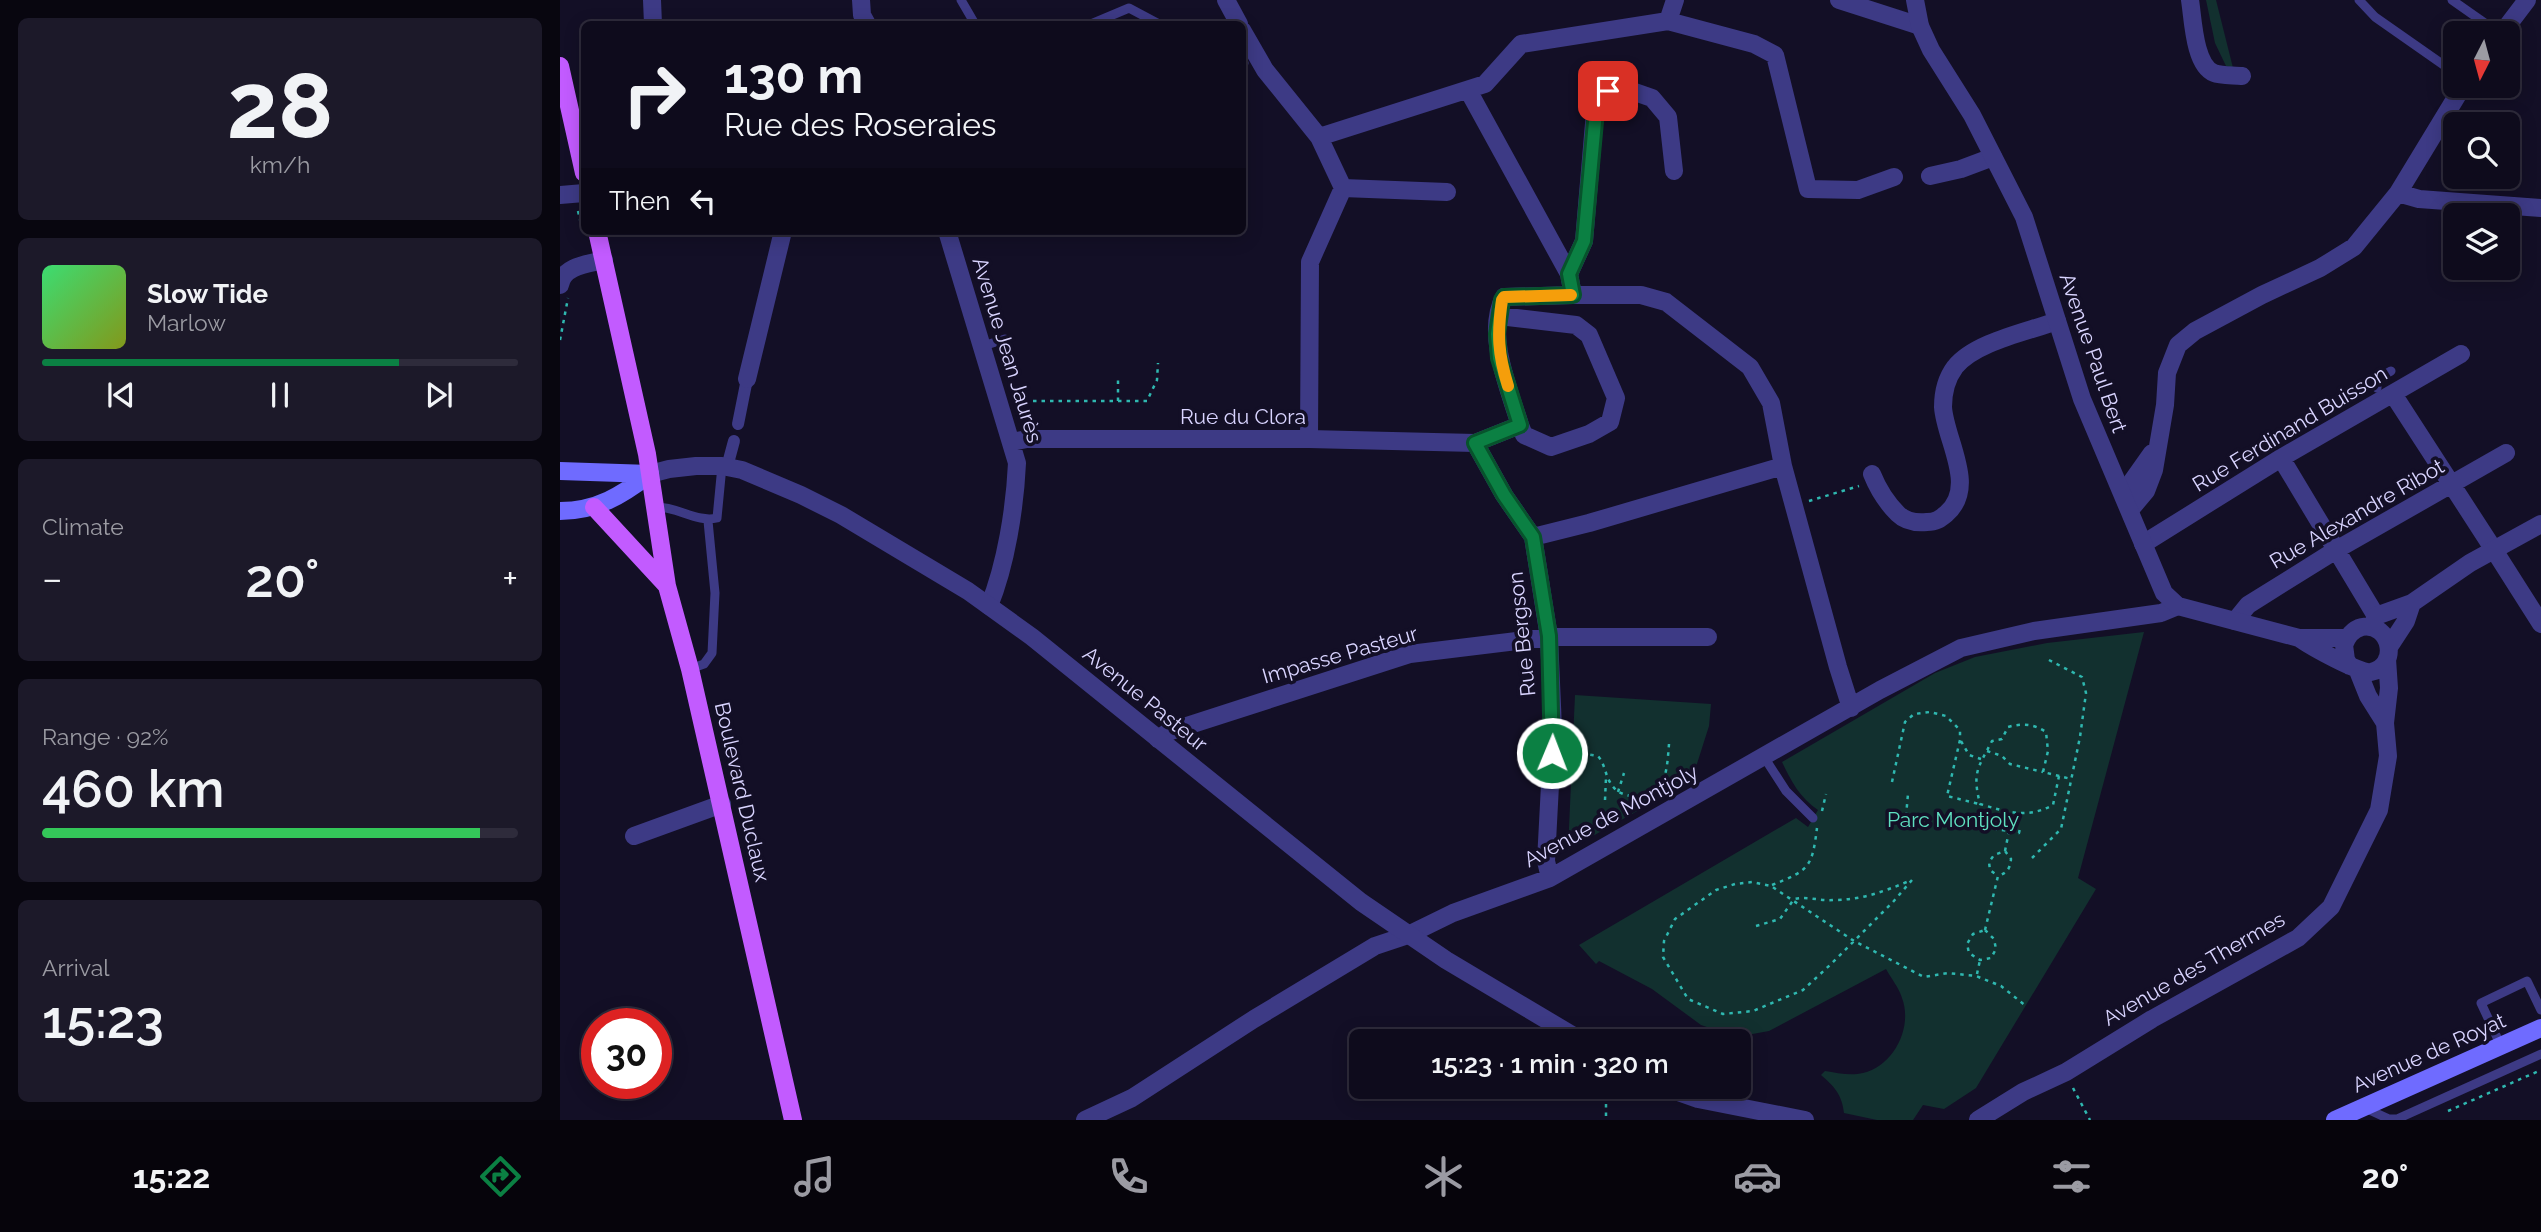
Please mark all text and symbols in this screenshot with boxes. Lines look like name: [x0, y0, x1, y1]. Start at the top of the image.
north arrow: [2443, 21, 2520, 98]
map controls: [2443, 21, 2520, 280]
text: 130 m: [724, 47, 863, 104]
icon: right: [609, 49, 700, 140]
text: 28: [227, 52, 333, 159]
pin: [1578, 61, 1638, 121]
icon: arrive: [1589, 72, 1627, 110]
text: Rue des Roseraies: [724, 106, 996, 143]
button: search: [2443, 112, 2520, 189]
text: km/h: [250, 151, 310, 178]
icon: left: [684, 182, 722, 220]
text: Then: [609, 186, 670, 216]
button: layers: [2443, 203, 2520, 280]
street label: Avenue Jean Jaurès: [967, 254, 1048, 446]
street label: Avenue Paul Bert: [2054, 270, 2132, 436]
text: Slow Tide: [147, 279, 268, 309]
text: Marlow: [147, 309, 226, 336]
street label: Rue Ferdinand Buisson: [2188, 360, 2392, 497]
icon: previous: [102, 376, 140, 414]
icon: pause: [261, 376, 299, 414]
icon: next: [420, 376, 458, 414]
street label: Rue du Clora: [1180, 404, 1306, 429]
street label: Rue Alexandre Ribot: [2265, 453, 2448, 574]
text: Climate: [42, 513, 124, 540]
text: 20°: [245, 548, 319, 609]
text: −: [42, 556, 62, 601]
text: +: [502, 556, 518, 601]
street label: Rue Bergson: [1503, 571, 1540, 698]
street label: Impasse Pasteur: [1259, 620, 1421, 689]
street label: Avenue Pasteur: [1078, 641, 1213, 757]
street label: Boulevard Duclaux: [710, 700, 775, 885]
position arrow: [1515, 716, 1589, 790]
text: Range · 92%: [42, 723, 168, 750]
text: 460 km: [42, 758, 224, 819]
street label: Avenue de Montjoly: [1519, 759, 1702, 872]
park label: Parc Montjoly: [1887, 807, 2019, 832]
street label: Avenue des Thermes: [2098, 906, 2289, 1031]
text: Arrival: [42, 954, 109, 981]
text: 15:23: [42, 989, 164, 1050]
speed limit sign: 30: [581, 1008, 672, 1099]
street label: Avenue de Royat: [2348, 1008, 2509, 1097]
text: 15:23 · 1 min · 320 m: [1431, 1049, 1669, 1079]
icon: directions: [476, 1152, 525, 1201]
icon: music: [790, 1152, 839, 1201]
icon: phone: [1104, 1152, 1153, 1201]
icon: climate: [1419, 1152, 1468, 1201]
icon: car: [1733, 1152, 1782, 1201]
icon: filters: [2047, 1152, 2096, 1201]
text: 15:22: [133, 1158, 210, 1195]
text: 20°: [2362, 1158, 2408, 1195]

